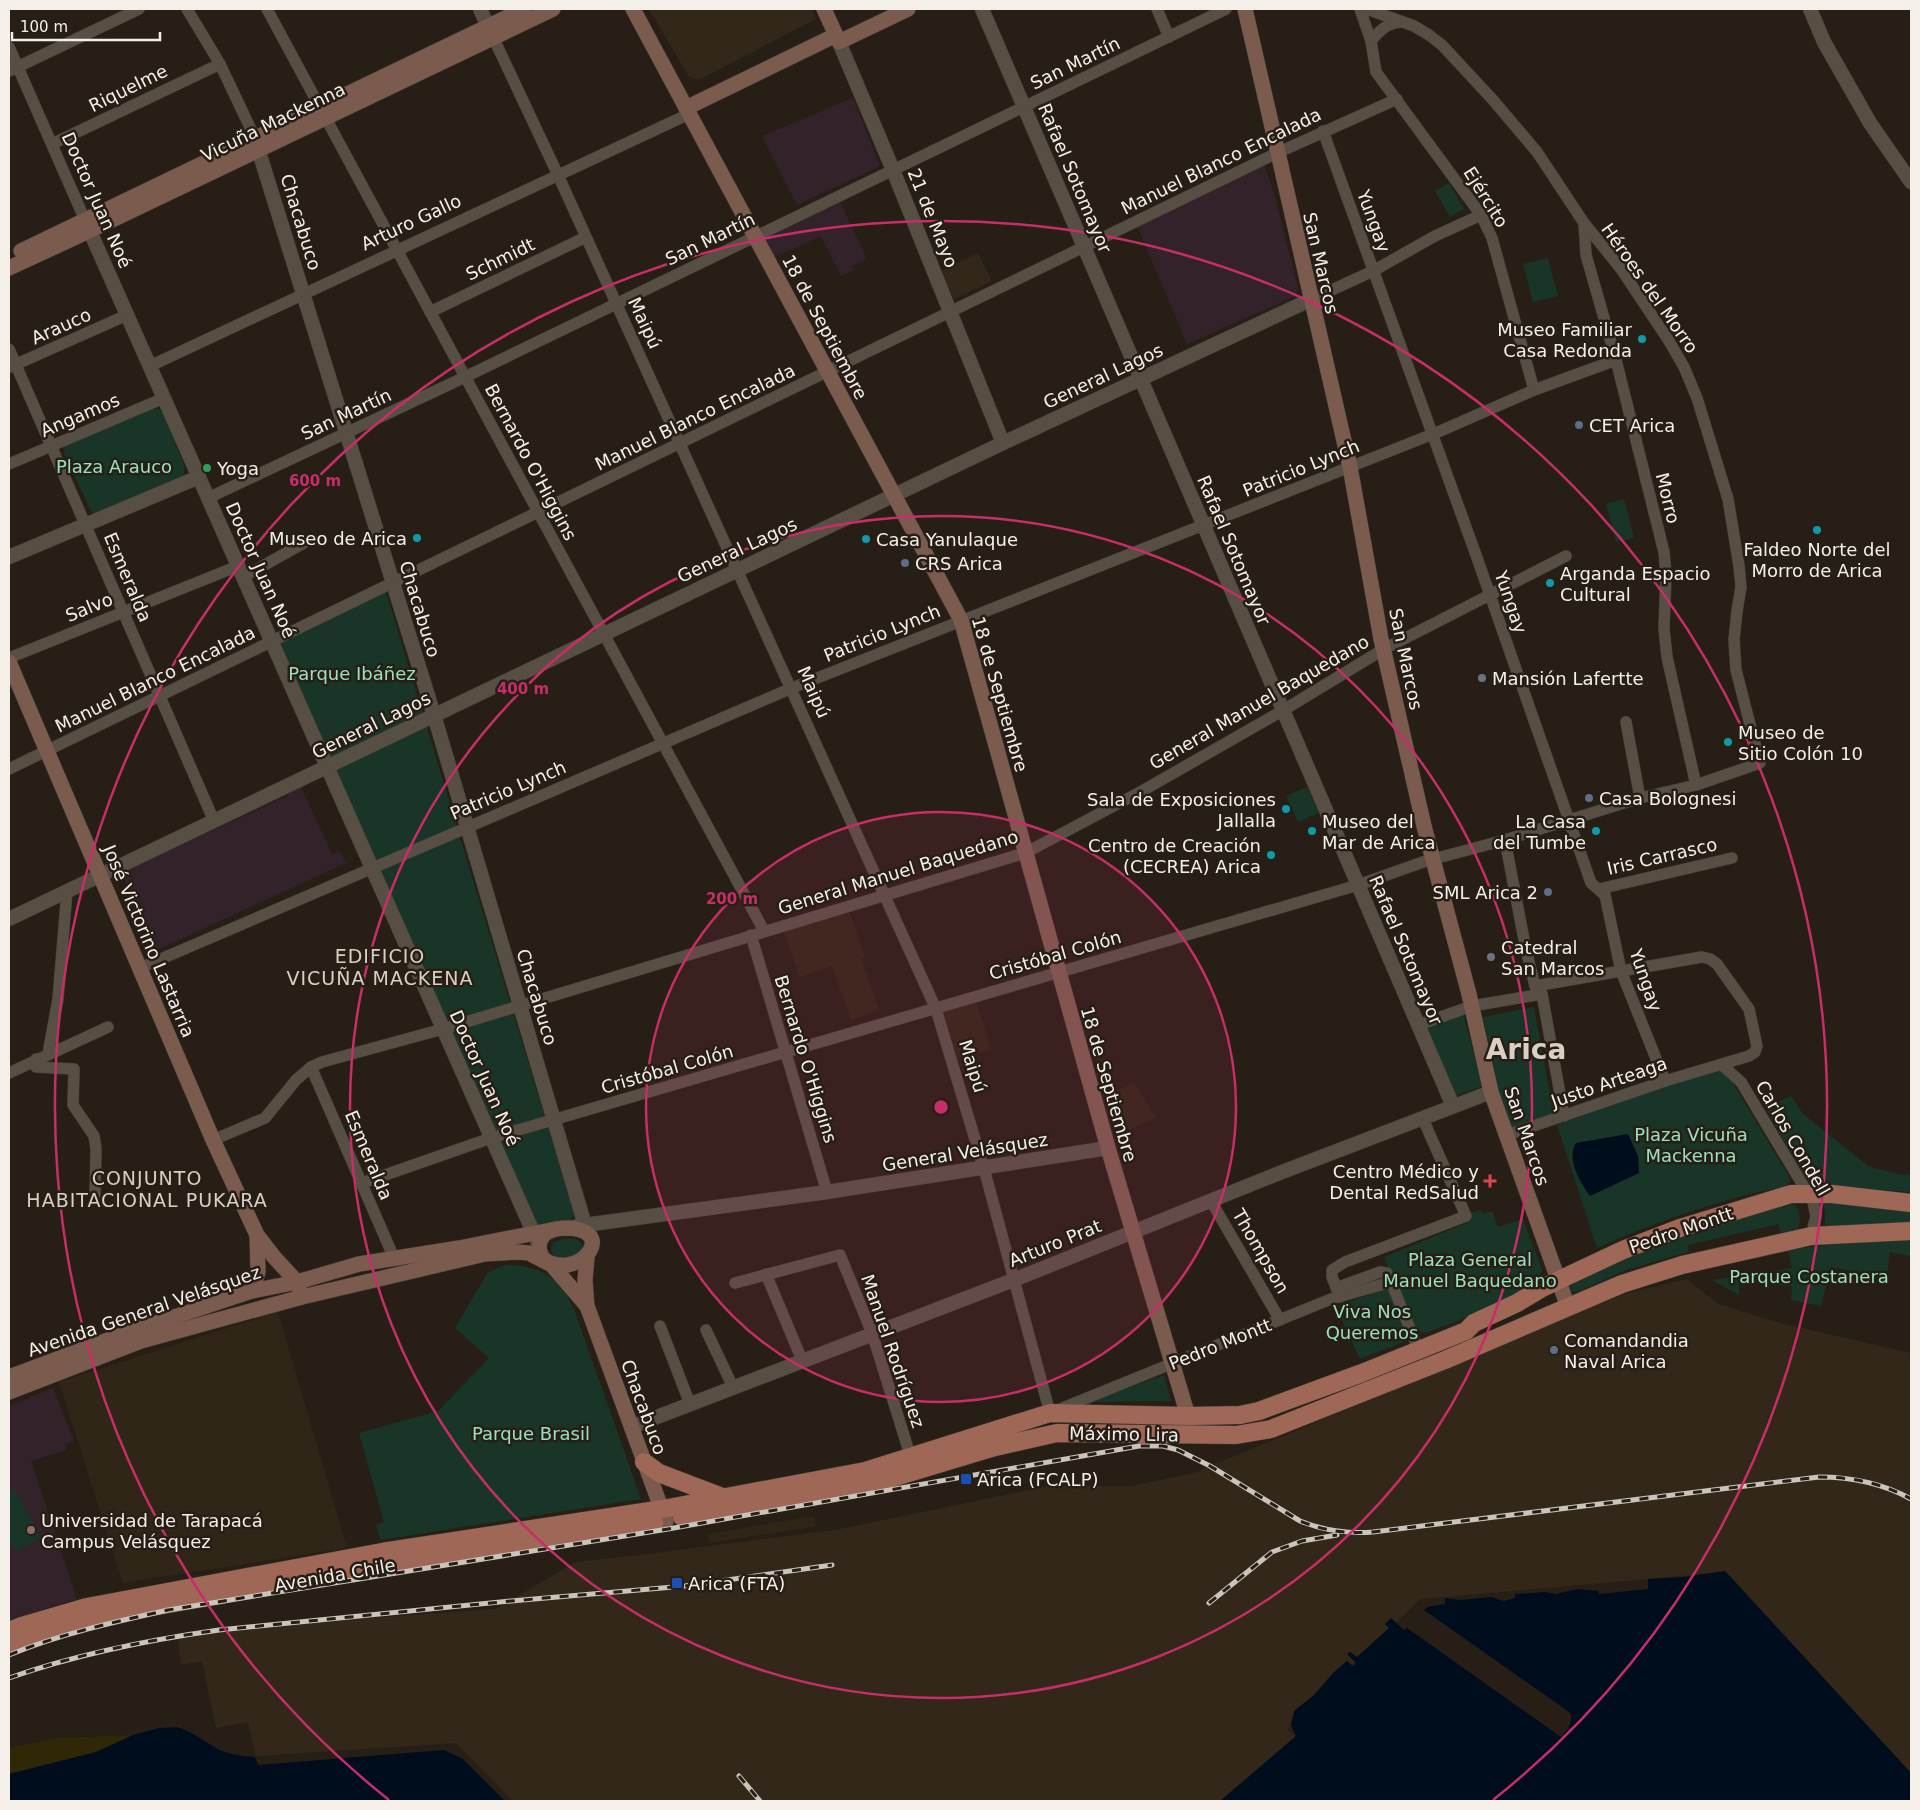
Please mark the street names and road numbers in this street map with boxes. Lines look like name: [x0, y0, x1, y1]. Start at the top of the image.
street label: San Martín: [1027, 32, 1123, 94]
street label: Riquelme: [85, 60, 171, 116]
street label: Vicuña Mackenna: [198, 78, 348, 166]
street label: Rafael Sotomayor: [1034, 100, 1116, 256]
street label: Manuel Blanco Encalada: [1118, 103, 1324, 219]
street label: Doctor Juan Noé: [58, 129, 136, 271]
street label: Ejército: [1459, 163, 1513, 231]
street label: 21 de Mayo: [904, 165, 962, 271]
street label: Chacabuco: [276, 171, 326, 273]
street label: Yungay: [1353, 186, 1395, 255]
street label: Arturo Gallo: [358, 190, 464, 254]
street label: San Martín: [662, 208, 758, 270]
street label: San Marcos: [1299, 210, 1343, 316]
street label: Héroes del Morro: [1597, 219, 1703, 357]
street label: Schmidt: [462, 233, 538, 285]
street label: 18 de Septiembre: [778, 251, 872, 403]
street label: Maipú: [624, 294, 666, 352]
street label: Arauco: [28, 304, 94, 348]
street label: General Lagos: [1040, 339, 1166, 413]
street label: Manuel Blanco Encalada: [592, 359, 798, 475]
street label: Bernardo O'Higgins: [481, 380, 581, 544]
street label: San Martín: [298, 384, 394, 444]
street label: Angamos: [37, 389, 123, 441]
street label: Patricio Lynch: [1240, 435, 1362, 501]
street label: Morro: [1652, 470, 1684, 526]
street label: Rafael Sotomayor: [1193, 472, 1275, 628]
street label: Doctor Juan Noé: [222, 499, 300, 641]
street label: General Lagos: [674, 513, 800, 587]
street label: Esmeralda: [100, 529, 156, 625]
street label: Chacabuco: [395, 558, 445, 660]
street label: Yungay: [1490, 567, 1532, 636]
street label: Salvo: [62, 588, 116, 626]
street label: Patricio Lynch: [821, 600, 943, 666]
street label: San Marcos: [1385, 606, 1427, 712]
street label: 18 de Septiembre: [968, 614, 1032, 774]
street label: Manuel Blanco Encalada: [52, 621, 258, 737]
street label: General Manuel Baquedano: [1145, 630, 1373, 774]
street label: Maipú: [793, 663, 835, 721]
street label: General Lagos: [308, 687, 434, 763]
street label: Patricio Lynch: [447, 756, 569, 824]
street label: General Manuel Baquedano: [775, 825, 1021, 919]
street label: Iris Carrasco: [1605, 833, 1719, 879]
street label: José Victorino Lastarria: [99, 841, 199, 1040]
street label: Rafael Sotomayor: [1365, 872, 1447, 1028]
street label: Cristóbal Colón: [986, 926, 1124, 984]
street label: Yungay: [1625, 945, 1667, 1014]
street label: Chacabuco: [512, 946, 562, 1048]
street label: Bernardo O'Higgins: [770, 972, 842, 1146]
street label: 18 de Septiembre: [1077, 1004, 1141, 1164]
street label: Doctor Juan Noé: [446, 1007, 524, 1149]
street label: Maipú: [955, 1037, 991, 1095]
street label: Cristóbal Colón: [598, 1040, 736, 1098]
street label: Justo Arteaga: [1547, 1052, 1670, 1112]
street label: Carlos Condell: [1752, 1077, 1834, 1199]
street label: San Marcos: [1500, 1084, 1554, 1188]
street label: Esmeralda: [341, 1107, 397, 1203]
street label: General Velásquez: [881, 1129, 1049, 1175]
street label: Pedro Montt: [1626, 1202, 1736, 1258]
street label: Thompson: [1228, 1204, 1294, 1297]
street label: Arturo Prat: [1006, 1215, 1104, 1271]
street label: Avenida General Velásquez: [25, 1261, 263, 1361]
street label: Manuel Rodríguez: [857, 1271, 929, 1431]
street label: Pedro Montt: [1166, 1314, 1274, 1374]
street label: Chacabuco: [617, 1357, 671, 1457]
street label: Máximo Lira: [1069, 1423, 1179, 1445]
street label: Avenida Chile: [273, 1554, 397, 1596]

